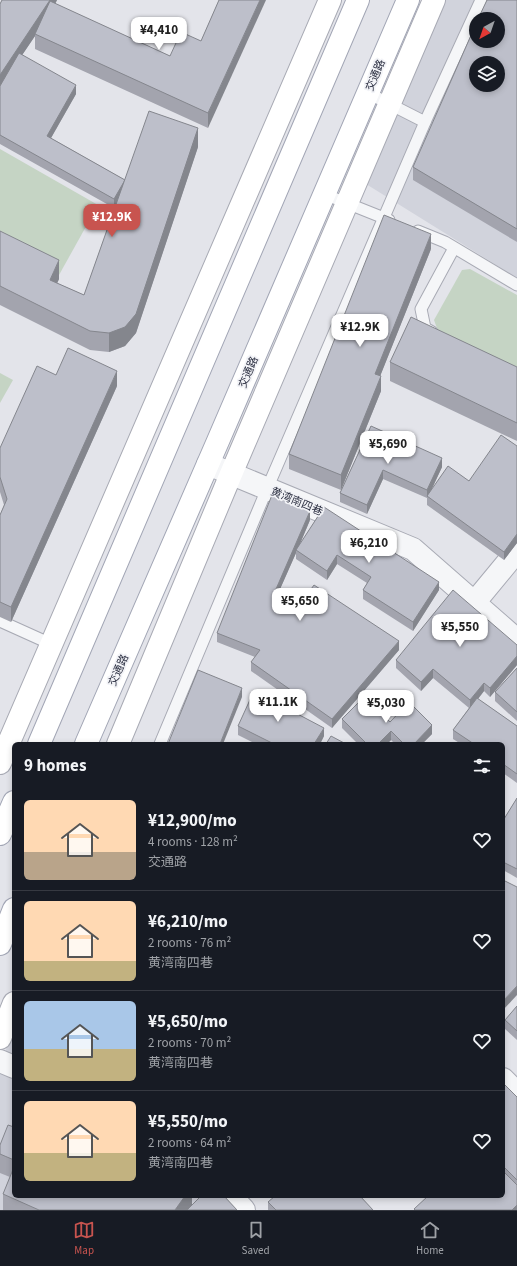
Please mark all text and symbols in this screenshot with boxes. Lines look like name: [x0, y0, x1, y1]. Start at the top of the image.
north arrow: [469, 12, 505, 48]
map controls: [469, 12, 505, 92]
pin: ¥4,410: [126, 17, 192, 51]
text: ¥4,410: [140, 21, 178, 39]
button: layers: [469, 56, 505, 92]
street label: 交通路: [362, 57, 389, 93]
pin: ¥12.9K: [79, 204, 145, 238]
text: ¥12.9K: [92, 208, 132, 226]
pin: ¥12.9K: [327, 314, 393, 348]
text: ¥12.9K: [340, 318, 380, 336]
street label: 交通路: [235, 354, 262, 390]
pin: ¥5,690: [355, 431, 421, 465]
text: ¥5,690: [369, 435, 407, 453]
street label: 黄湾南四巷: [269, 484, 325, 519]
pin: ¥6,210: [336, 530, 402, 564]
text: ¥6,210: [350, 534, 388, 552]
pin: ¥5,650: [267, 588, 333, 622]
text: ¥5,650: [281, 592, 319, 610]
pin: ¥5,550: [427, 614, 493, 648]
text: ¥5,550: [441, 618, 479, 636]
street label: 交通路: [105, 652, 132, 688]
pin: ¥11.1K: [245, 689, 311, 723]
pin: ¥5,030: [353, 690, 419, 724]
text: ¥11.1K: [258, 693, 298, 711]
text: ¥5,030: [367, 694, 405, 712]
text: 9 homes: [24, 754, 86, 778]
icon: filters: [471, 755, 493, 777]
text: ¥12,900/mo: [148, 809, 237, 833]
icon: home: [56, 816, 104, 864]
icon: heart: [471, 829, 493, 851]
text: 4 rooms · 128 m²: [148, 833, 238, 851]
text: 交通路: [148, 853, 187, 871]
text: ¥6,210/mo: [148, 910, 228, 934]
icon: home: [56, 917, 104, 965]
icon: heart: [471, 930, 493, 952]
text: 2 rooms · 76 m²: [148, 934, 231, 952]
text: 黄湾南四巷: [148, 954, 213, 972]
text: ¥5,650/mo: [148, 1010, 228, 1034]
icon: home: [56, 1017, 104, 1065]
icon: heart: [471, 1030, 493, 1052]
text: 2 rooms · 70 m²: [148, 1034, 231, 1052]
text: 黄湾南四巷: [148, 1054, 213, 1072]
text: ¥5,550/mo: [148, 1110, 228, 1134]
icon: home: [56, 1117, 104, 1165]
icon: heart: [471, 1130, 493, 1152]
text: 2 rooms · 64 m²: [148, 1134, 231, 1152]
text: 黄湾南四巷: [148, 1154, 213, 1172]
tab: Map: [73, 1219, 95, 1258]
tab: Saved: [242, 1219, 270, 1258]
tab: Home: [416, 1219, 444, 1258]

